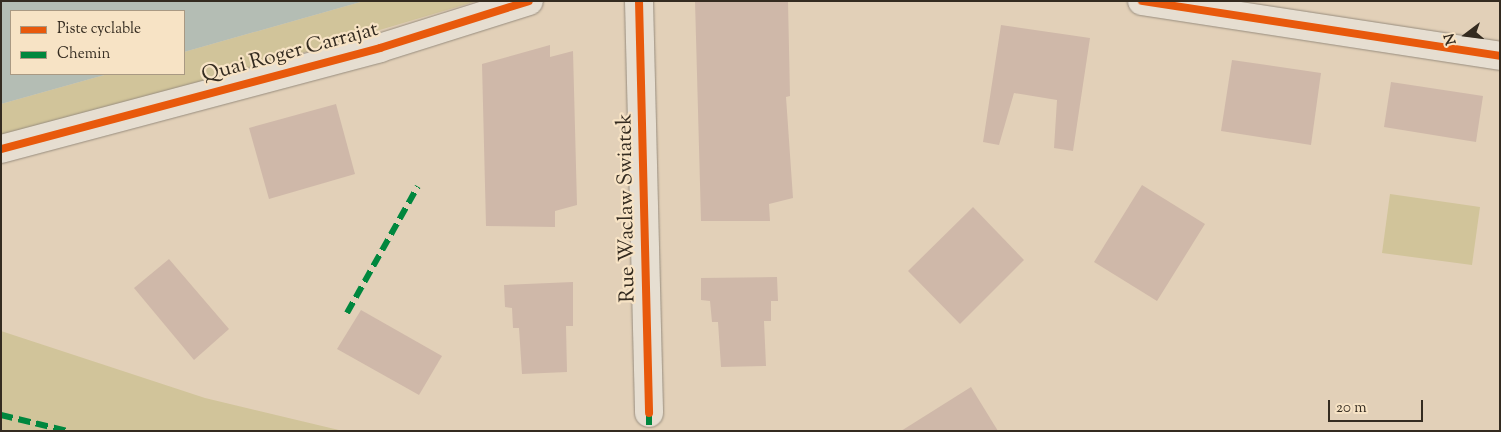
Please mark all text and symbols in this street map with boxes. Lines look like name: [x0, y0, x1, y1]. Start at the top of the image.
legend: [10, 10, 185, 75]
north arrow: [1441, 10, 1491, 60]
street label: Quai Roger Carrajat: [199, 17, 381, 89]
text: Piste cyclable: [57, 19, 141, 40]
text: N: [1440, 31, 1463, 47]
text: Chemin: [57, 44, 110, 65]
street label: Rue Waclaw Swiatek: [613, 113, 641, 303]
scale bar: [1331, 390, 1426, 422]
text: 20 m: [1336, 398, 1367, 419]

